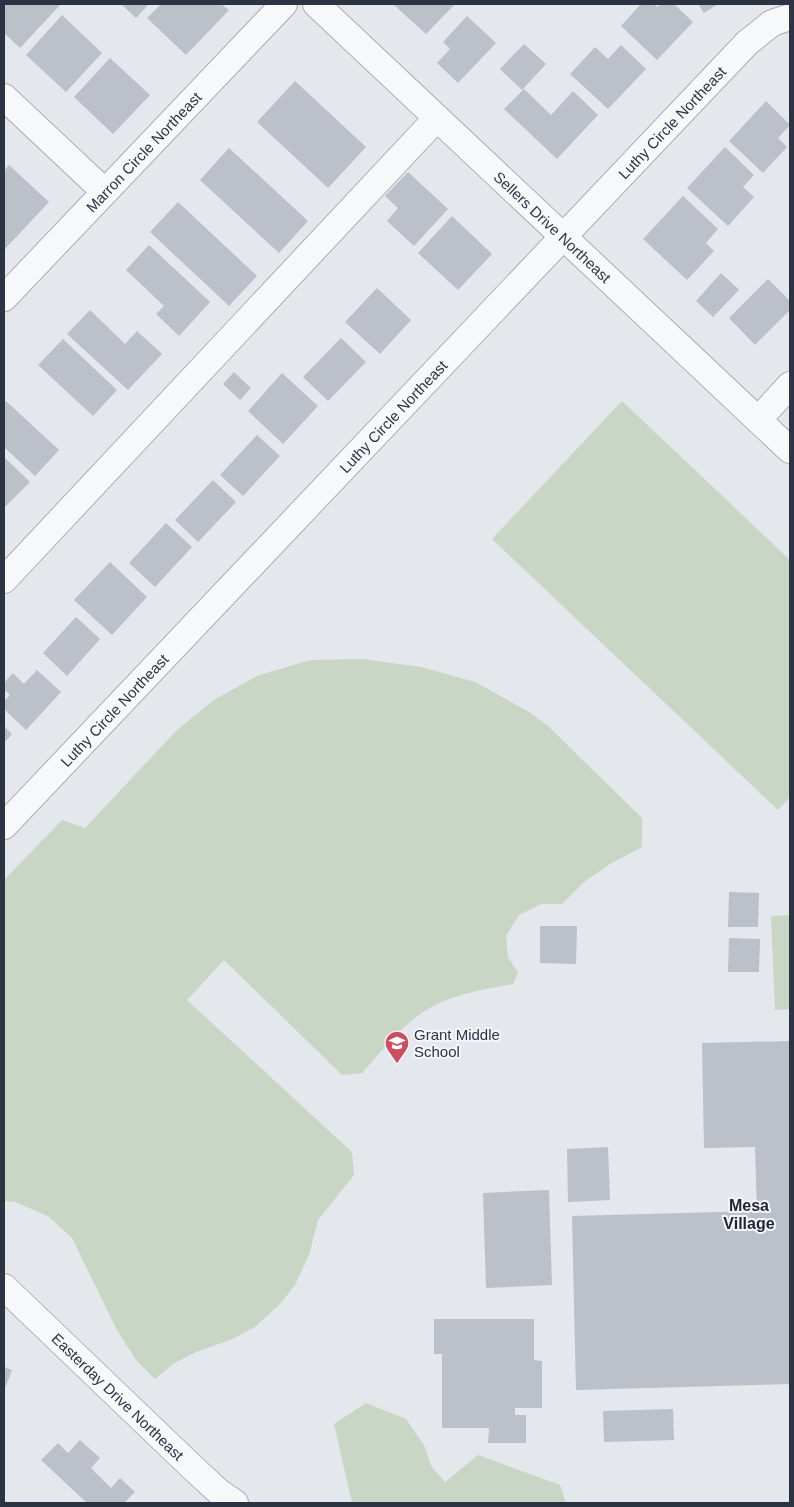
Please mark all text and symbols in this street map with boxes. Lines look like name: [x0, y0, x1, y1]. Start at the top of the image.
street label: Luthy Circle Northeast: [614, 62, 730, 182]
street label: Marron Circle Northeast: [82, 88, 205, 215]
street label: Sellers Drive Northeast: [491, 168, 615, 286]
street label: Luthy Circle Northeast: [336, 356, 451, 476]
street label: Luthy Circle Northeast: [57, 650, 172, 770]
place label: Grant Middle School: [414, 1026, 500, 1060]
school or university icon: Grant Middle School: [384, 1030, 410, 1064]
district label: Mesa Village: [723, 1197, 775, 1232]
street label: Easterday Drive Northeast: [49, 1329, 188, 1464]

